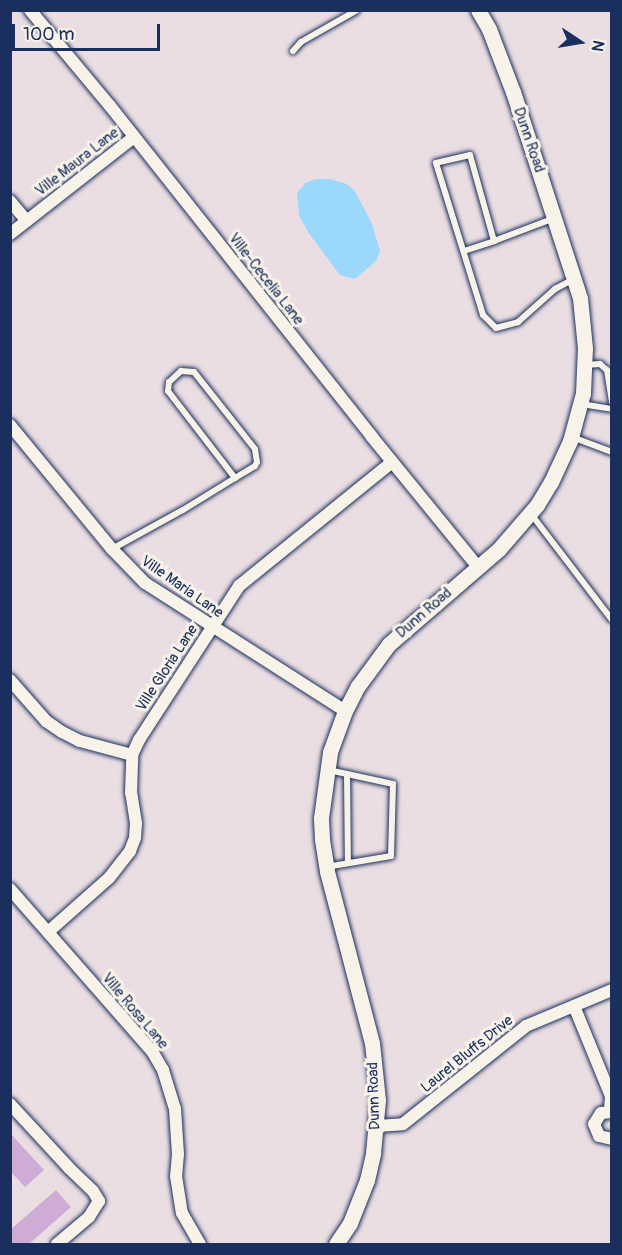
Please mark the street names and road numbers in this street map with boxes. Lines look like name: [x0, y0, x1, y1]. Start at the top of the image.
street label: Dunn Road: [509, 105, 549, 175]
street label: Ville Maura Lane: [32, 124, 122, 200]
street label: Ville-Cecelia Lane: [225, 229, 307, 329]
street label: Ville Maria Lane: [137, 552, 227, 622]
street label: Dunn Road: [392, 584, 456, 642]
street label: Ville Gloria Lane: [132, 621, 202, 715]
street label: Ville Rosa Lane: [98, 969, 172, 1053]
street label: Laurel Bluffs Drive: [417, 1011, 517, 1097]
street label: Dunn Road: [364, 1062, 384, 1130]

